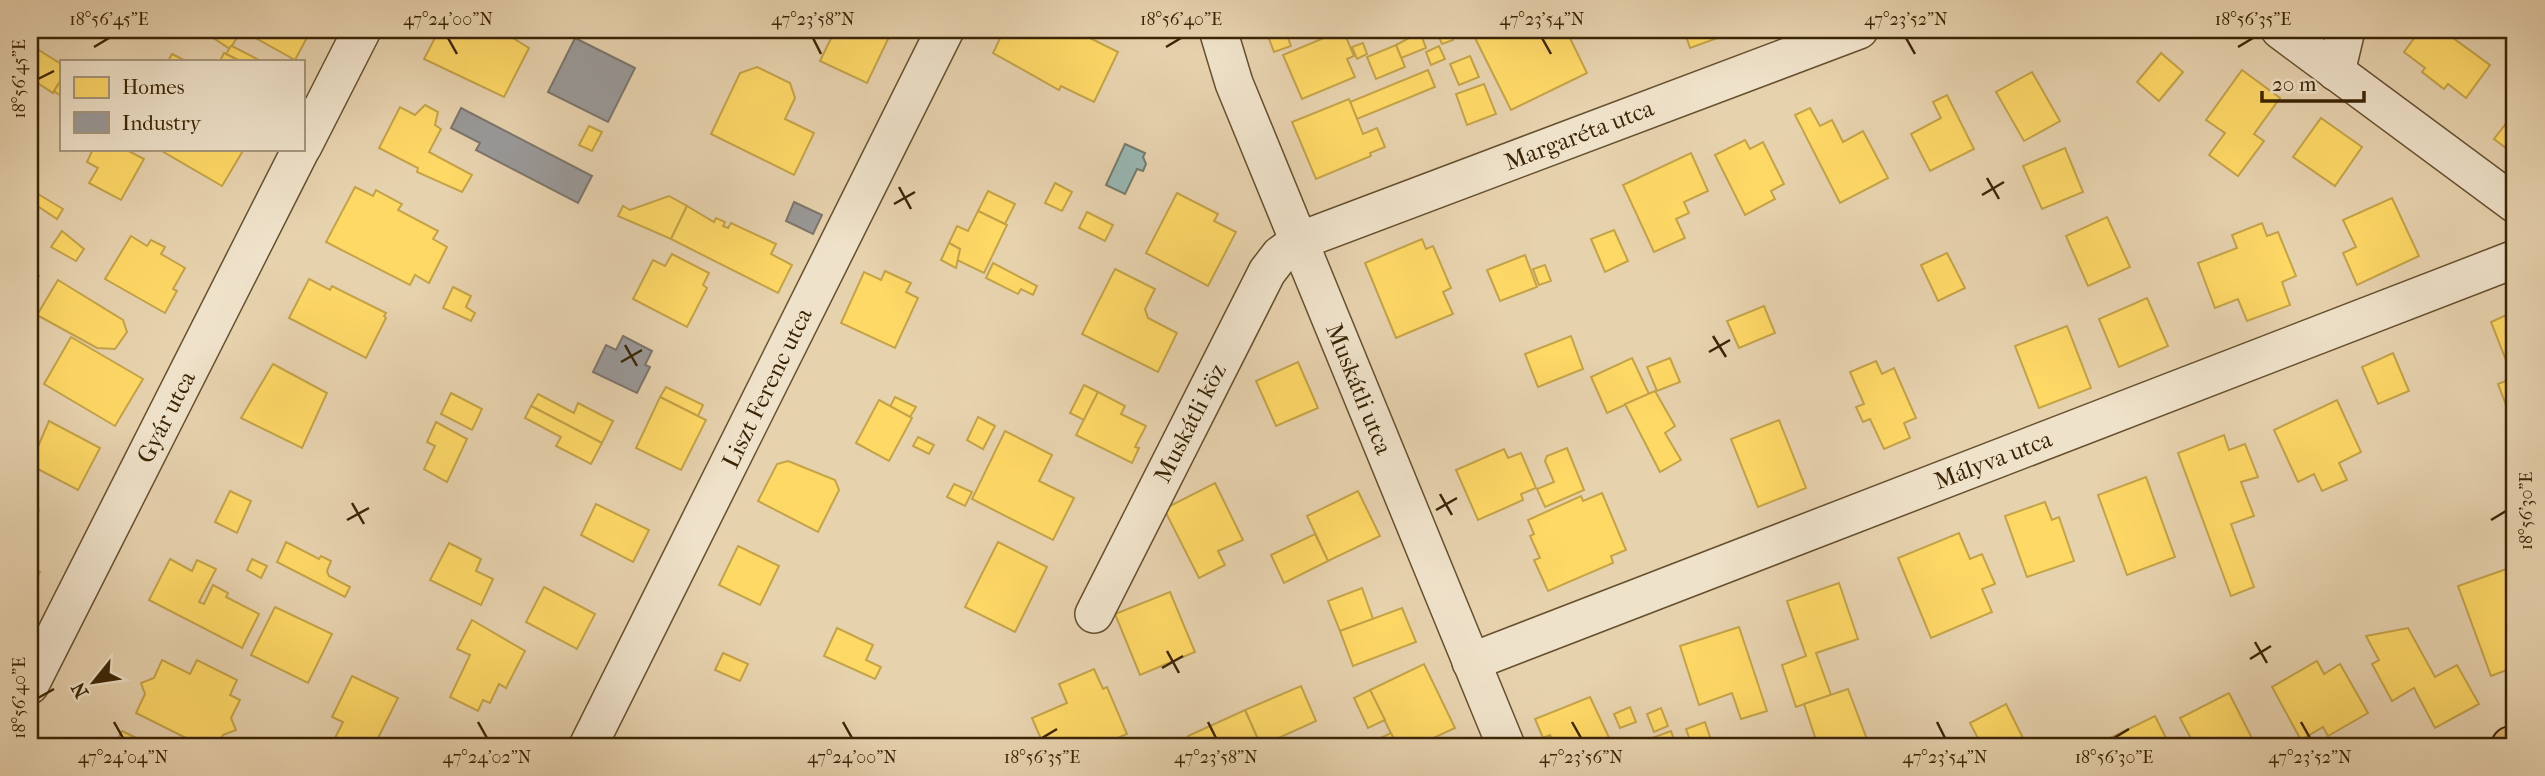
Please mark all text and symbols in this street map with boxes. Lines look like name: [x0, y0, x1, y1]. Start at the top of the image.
text: 18°56'45"E: [69, 9, 149, 30]
text: 47°24'00"N: [403, 9, 493, 30]
text: 47°23'58"N: [771, 9, 855, 30]
text: 18°56'40"E: [1140, 9, 1222, 30]
text: 47°23'54"N: [1500, 9, 1585, 30]
text: 47°23'52"N: [1864, 9, 1948, 30]
text: 18°56'35"E: [2215, 9, 2291, 30]
text: 18°56'45"E: [9, 39, 30, 119]
legend: [60, 60, 304, 150]
scale bar: [2262, 60, 2363, 104]
text: 20 m: [2272, 72, 2317, 96]
text: Homes: [122, 75, 185, 99]
street label: Margaréta utca: [1500, 93, 1658, 176]
text: Industry: [122, 111, 202, 135]
street label: Liszt Ferenc utca: [716, 303, 818, 473]
street label: Muskátli utca: [1320, 319, 1398, 459]
street label: Muskátli köz: [1148, 359, 1232, 487]
street label: Gyár utca: [131, 365, 201, 468]
street label: Mályva utca: [1930, 424, 2057, 495]
text: 18°56'30"E: [2516, 472, 2537, 550]
north arrow: [60, 646, 130, 716]
text: 18°56'40"E: [9, 657, 30, 739]
text: N: [67, 678, 93, 702]
text: 47°24'04"N: [78, 747, 168, 768]
text: 47°24'02"N: [443, 747, 532, 768]
text: 47°24'00"N: [807, 747, 897, 768]
text: 18°56'35"E: [1004, 747, 1080, 768]
text: 47°23'58"N: [1174, 747, 1258, 768]
text: 47°23'56"N: [1539, 747, 1623, 768]
text: 47°23'54"N: [1903, 747, 1988, 768]
text: 18°56'30"E: [2075, 747, 2153, 768]
text: 47°23'52"N: [2268, 747, 2352, 768]

